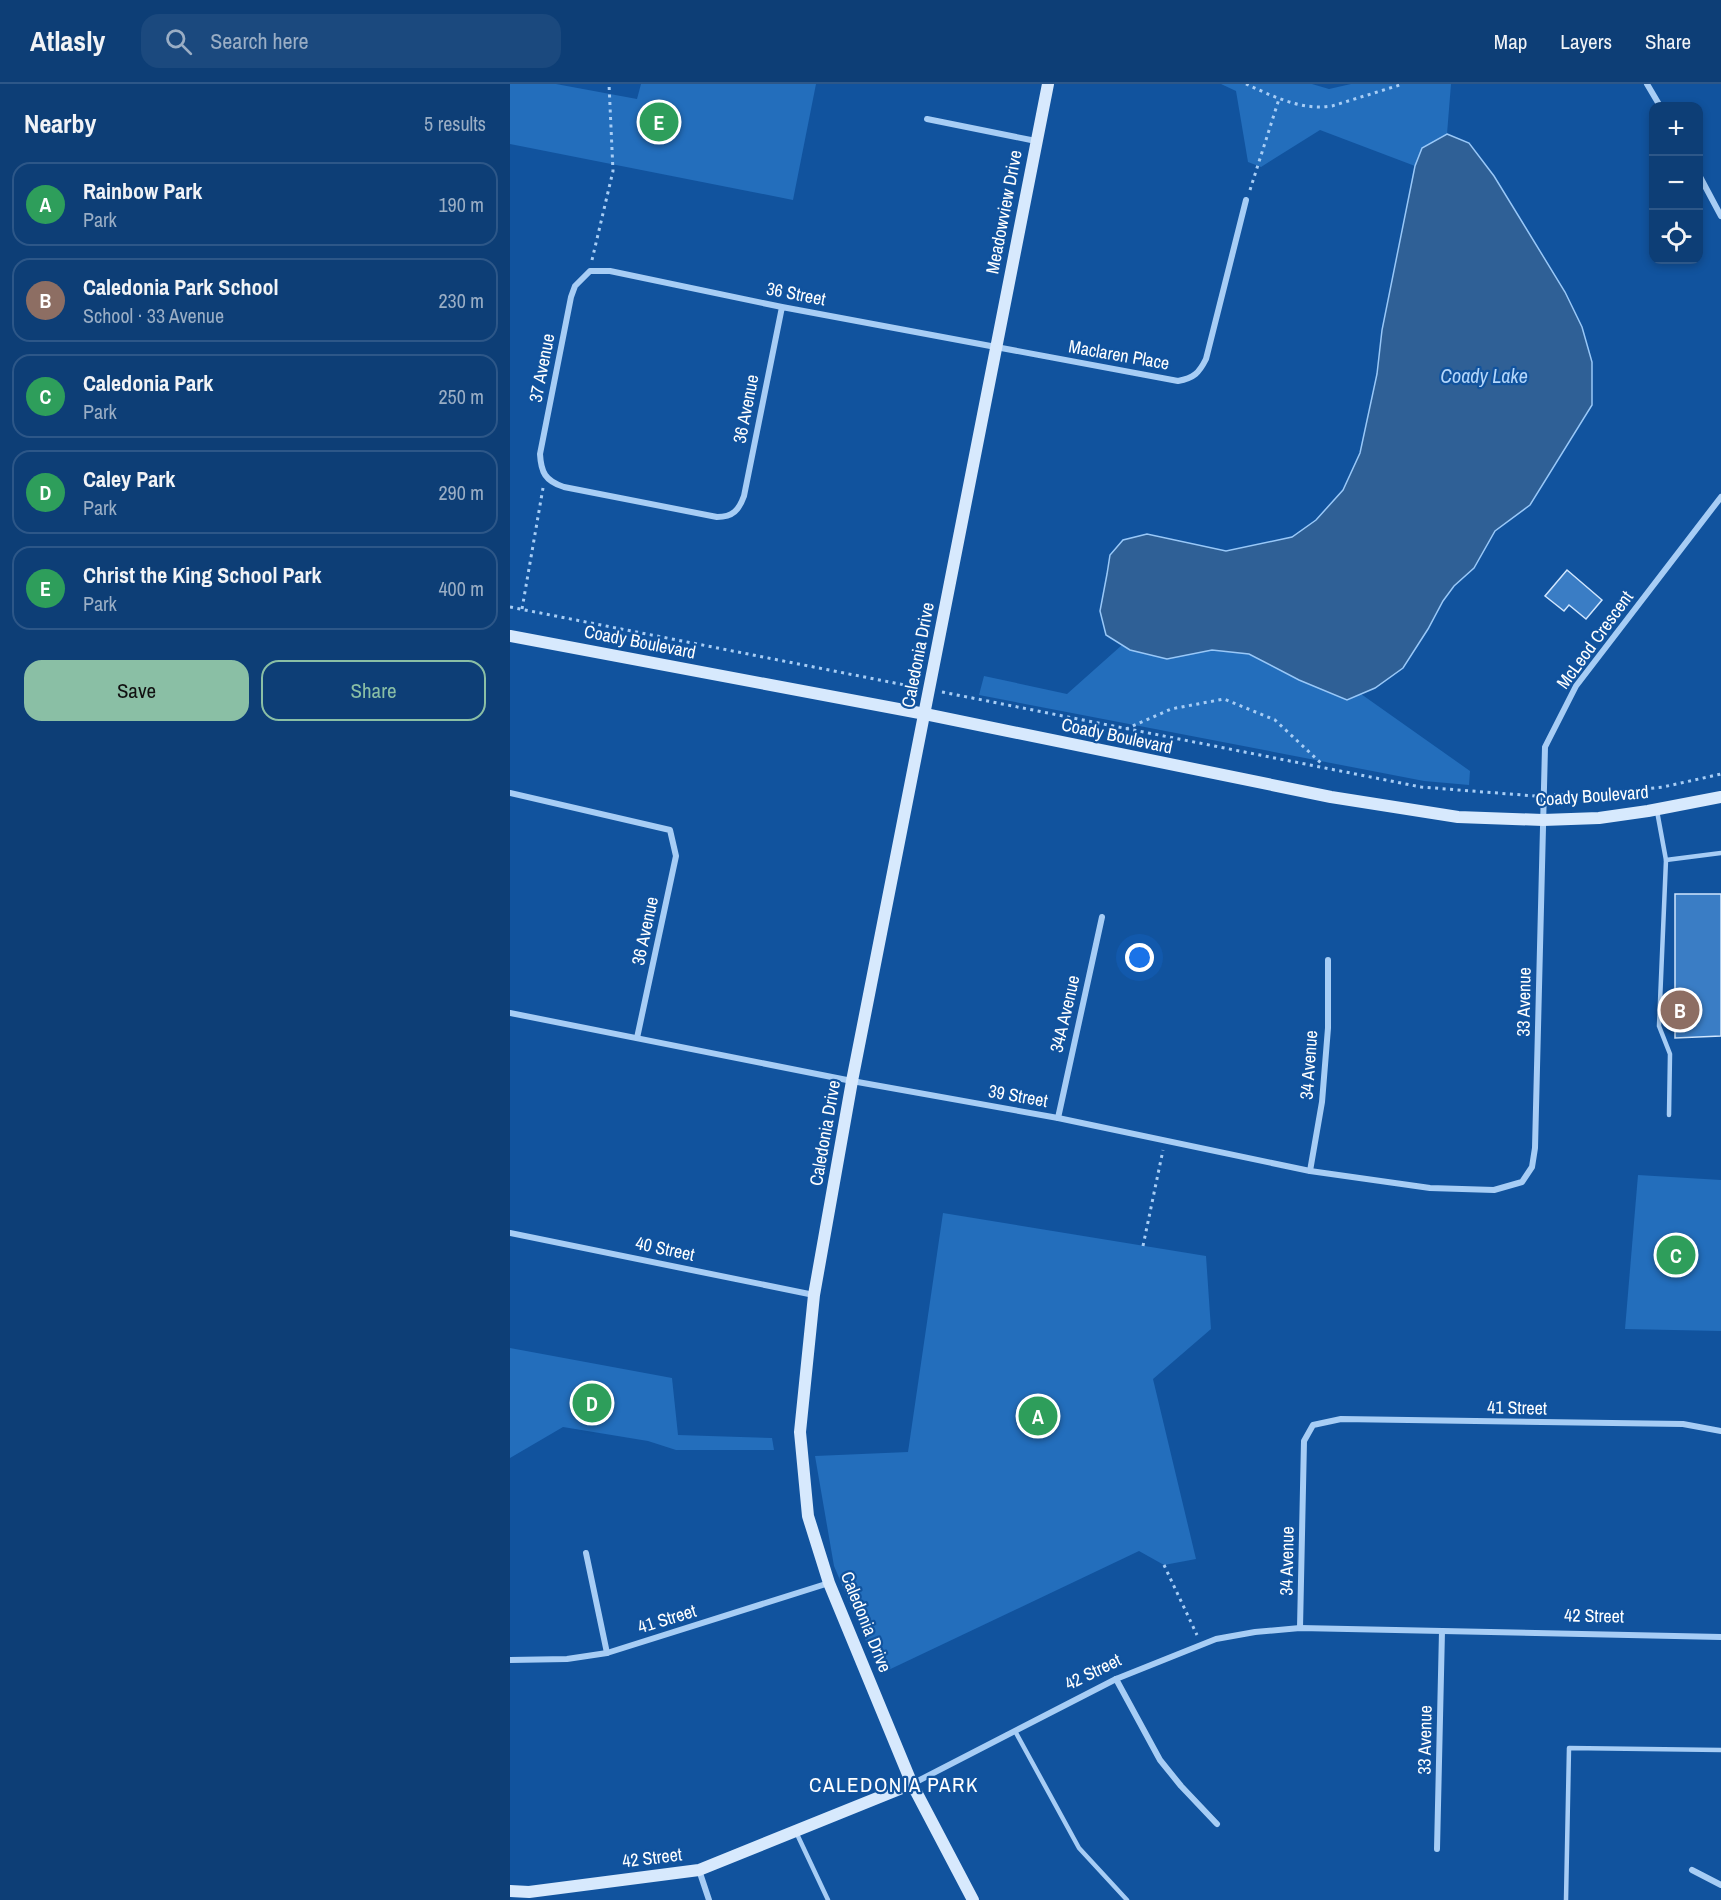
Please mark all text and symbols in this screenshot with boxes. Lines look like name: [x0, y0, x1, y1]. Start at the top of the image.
search box: [141, 14, 561, 68]
text: Atlasly: [30, 22, 105, 60]
icon: search: [162, 25, 195, 58]
text: Search here: [210, 26, 309, 56]
text: Map: [1494, 27, 1527, 56]
text: Layers: [1560, 27, 1612, 56]
text: Share: [1645, 27, 1691, 56]
pin: E: [640, 99, 678, 144]
map controls: [1649, 102, 1703, 264]
button: +: [1649, 102, 1703, 156]
text: Nearby: [24, 106, 96, 141]
text: 5 results: [424, 110, 486, 137]
street label: Meadowview Drive: [979, 148, 1028, 276]
button: −: [1649, 156, 1703, 210]
text: Rainbow Park: [83, 176, 202, 206]
text: A: [40, 191, 51, 218]
text: 190 m: [438, 191, 484, 218]
text: Park: [83, 206, 117, 233]
button: locate: [1649, 210, 1703, 264]
text: Caledonia Park School: [83, 272, 279, 302]
street label: 36 Street: [764, 276, 828, 311]
text: B: [40, 287, 51, 314]
text: 230 m: [438, 287, 484, 314]
text: School · 33 Avenue: [83, 302, 224, 329]
street label: 37 Avenue: [523, 331, 560, 404]
street label: Maclaren Place: [1067, 333, 1171, 376]
water label: Coady Lake: [1440, 362, 1528, 389]
text: Caledonia Park: [83, 368, 213, 398]
street label: 36 Avenue: [727, 372, 764, 445]
text: C: [40, 383, 51, 410]
text: 250 m: [438, 383, 484, 410]
text: Park: [83, 398, 117, 425]
text: Caley Park: [83, 464, 175, 494]
text: D: [40, 479, 51, 506]
text: 290 m: [438, 479, 484, 506]
text: Park: [83, 494, 117, 521]
text: Christ the King School Park: [83, 560, 322, 590]
text: E: [40, 575, 51, 602]
text: 400 m: [438, 575, 484, 602]
street label: McLeod Crescent: [1550, 586, 1639, 694]
text: Park: [83, 590, 117, 617]
street label: Caledonia Drive: [895, 600, 940, 710]
street label: Coady Boulevard: [582, 618, 698, 665]
button: Save: [24, 660, 249, 721]
button: Share: [261, 660, 486, 721]
street label: Coady Boulevard: [1059, 712, 1175, 760]
street label: Coady Boulevard: [1535, 779, 1649, 812]
street label: 36 Avenue: [625, 894, 664, 967]
your location: [1125, 943, 1154, 972]
street label: 33 Avenue: [1510, 967, 1537, 1037]
street label: 34A Avenue: [1043, 973, 1086, 1055]
pin: B: [1660, 988, 1700, 1032]
street label: 34 Avenue: [1294, 1029, 1323, 1101]
street label: Caledonia Drive: [803, 1078, 846, 1188]
street label: 39 Street: [986, 1078, 1050, 1113]
street label: 40 Street: [633, 1230, 697, 1267]
pin: C: [1656, 1232, 1696, 1278]
pin: D: [572, 1380, 611, 1426]
pin: A: [1018, 1394, 1058, 1438]
street label: 41 Street: [1487, 1394, 1547, 1421]
street label: 34 Avenue: [1273, 1526, 1300, 1596]
street label: Caledonia Drive: [835, 1568, 898, 1676]
street label: 41 Street: [635, 1598, 699, 1639]
street label: 42 Street: [1564, 1602, 1624, 1629]
street label: 42 Street: [1060, 1647, 1125, 1696]
street label: 33 Avenue: [1411, 1705, 1438, 1775]
district label: CALEDONIA PARK: [809, 1770, 979, 1799]
street label: 42 Street: [621, 1841, 683, 1874]

